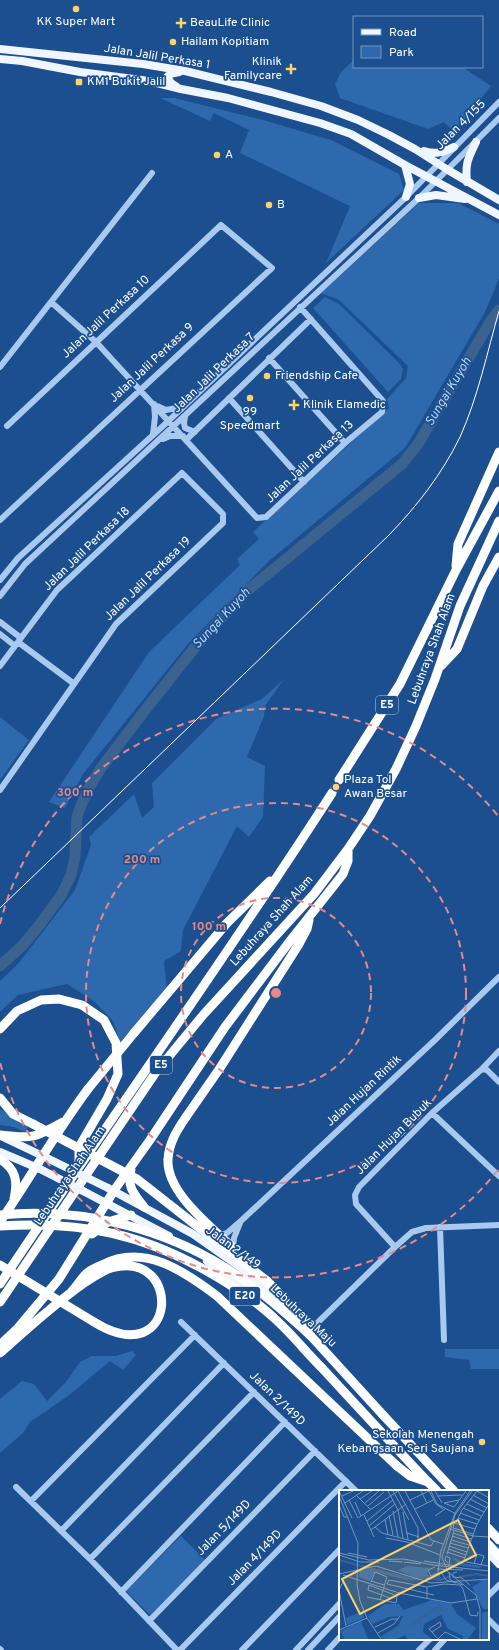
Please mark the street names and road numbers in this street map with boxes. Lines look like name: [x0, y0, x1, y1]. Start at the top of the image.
street label: Jalan Jalil Perkasa 1: [103, 41, 211, 73]
street label: Jalan 4/155: [432, 96, 490, 154]
street label: Jalan Jalil Perkasa 10: [58, 272, 154, 362]
street label: Jalan Jalil Perkasa 9: [106, 320, 198, 406]
street label: Jalan Jalil Perkasa 7: [169, 330, 259, 416]
street label: Jalan Jalil Perkasa 13: [263, 417, 357, 507]
street label: Jalan Jalil Perkasa 18: [40, 503, 134, 595]
street label: Jalan Jalil Perkasa 19: [101, 533, 195, 625]
street label: Lebuhraya Shah Alam: [404, 591, 460, 707]
road number: E5: [376, 696, 398, 714]
street label: Lebuhraya Shah Alam: [227, 872, 317, 970]
street label: Jalan Hujan Rintik: [323, 1052, 405, 1130]
road number: E5: [150, 1056, 172, 1074]
street label: Jalan Hujan Bubuk: [353, 1096, 435, 1178]
street label: Lebuhraya Shah Alam: [31, 1123, 109, 1229]
street label: Jalan 2/149: [202, 1223, 264, 1273]
street label: Lebuhraya Maju: [266, 1281, 340, 1351]
road number: E20: [230, 1287, 260, 1305]
street label: Jalan 2/149D: [245, 1368, 309, 1430]
street label: Jalan 5/149D: [193, 1496, 255, 1560]
street label: Jalan 4/149D: [224, 1526, 286, 1590]

